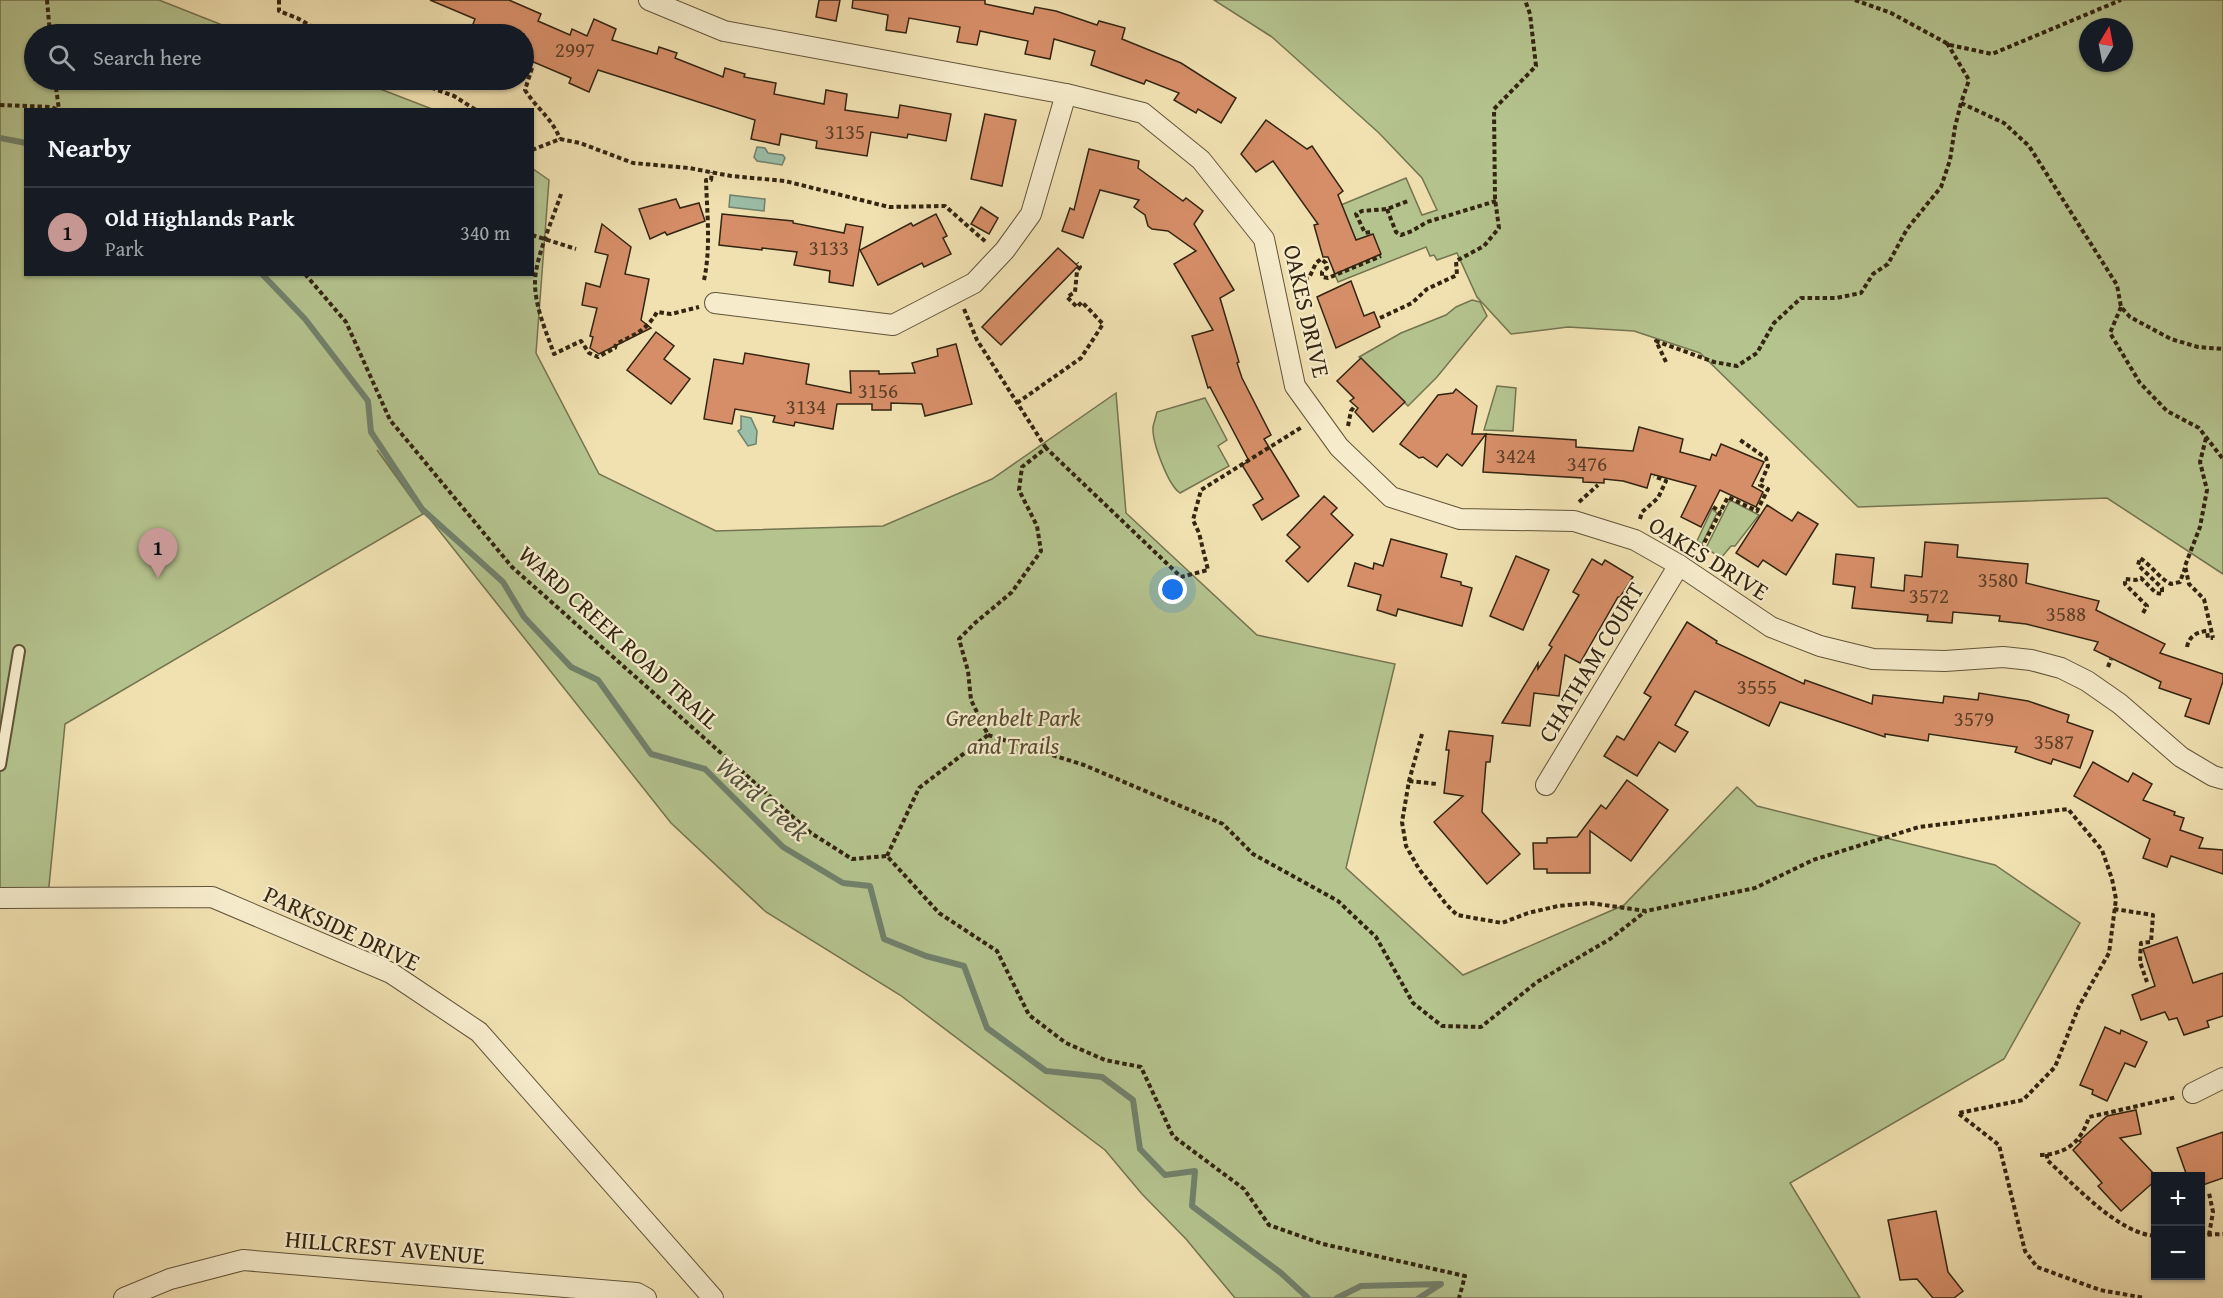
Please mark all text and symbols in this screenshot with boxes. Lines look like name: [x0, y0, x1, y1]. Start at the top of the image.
north arrow: [2079, 18, 2133, 72]
search box: [24, 24, 534, 90]
house number: 2997: [555, 34, 595, 65]
icon: search: [45, 41, 78, 74]
text: Search here: [93, 41, 202, 73]
house number: 3135: [825, 116, 865, 147]
text: Nearby: [48, 128, 131, 167]
text: Old Highlands Park: [105, 202, 295, 234]
text: 1: [62, 218, 73, 247]
text: 340 m: [460, 218, 510, 247]
house number: 3133: [809, 232, 849, 263]
text: Park: [105, 234, 144, 263]
street label: OAKES DRIVE: [1275, 241, 1339, 381]
house number: 3156: [858, 375, 898, 406]
house number: 3134: [786, 391, 826, 422]
house number: 3424: [1496, 440, 1536, 471]
house number: 3476: [1567, 448, 1607, 479]
street label: OAKES DRIVE: [1642, 507, 1776, 609]
pin: 1: [138, 528, 178, 578]
street label: WARD CREEK ROAD TRAIL: [511, 537, 728, 737]
house number: 3580: [1978, 564, 2018, 595]
your location: [1158, 575, 1187, 604]
street label: CHATHAM COURT: [1529, 575, 1653, 749]
house number: 3572: [1909, 580, 1949, 611]
house number: 3588: [2046, 598, 2086, 629]
house number: 3555: [1737, 671, 1777, 702]
park label: Greenbelt Park and Trails: [946, 700, 1080, 763]
house number: 3579: [1954, 703, 1994, 734]
house number: 3587: [2034, 726, 2074, 757]
water label: Ward Creek: [708, 746, 819, 850]
street label: PARKSIDE DRIVE: [258, 876, 426, 980]
map controls: [2151, 1172, 2205, 1280]
button: +: [2151, 1172, 2205, 1226]
street label: HILLCREST AVENUE: [284, 1221, 486, 1273]
button: −: [2151, 1226, 2205, 1280]

